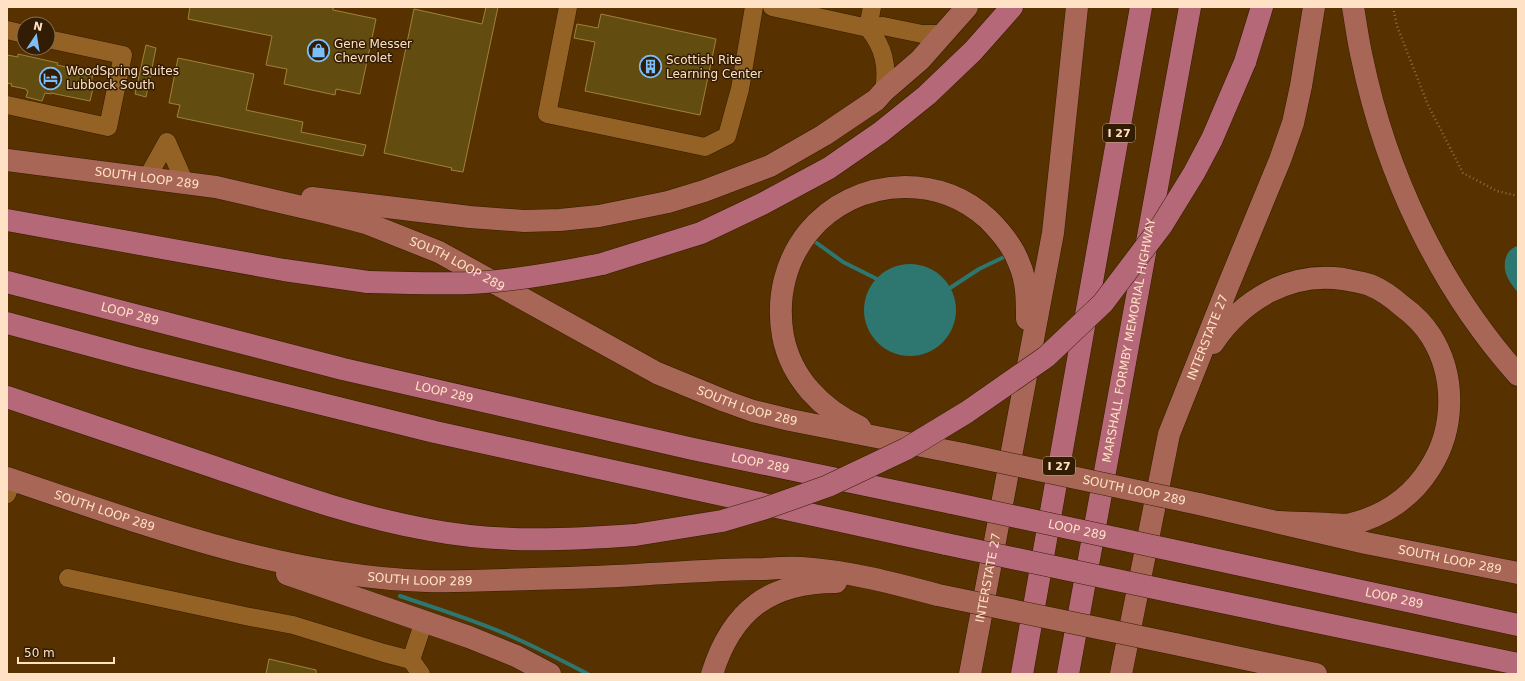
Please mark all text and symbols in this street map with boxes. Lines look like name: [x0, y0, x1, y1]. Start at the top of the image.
north arrow: [16, 16, 56, 56]
text: N: [32, 19, 44, 34]
place label: Gene Messer Chevrolet: [334, 37, 412, 65]
shop icon: Gene Messer Chevrolet: [306, 38, 332, 64]
place label: Scottish Rite Learning Center: [666, 53, 762, 81]
building icon: Scottish Rite Learning Center: [637, 54, 663, 80]
place label: WoodSpring Suites Lubbock South: [66, 64, 179, 92]
hotel icon: WoodSpring Suites Lubbock South: [37, 65, 63, 91]
road number: I 27: [1103, 124, 1135, 142]
street label: SOUTH LOOP 289: [94, 164, 200, 192]
street label: MARSHALL FORMBY MEMORIAL HIGHWAY: [1100, 217, 1158, 464]
street label: SOUTH LOOP 289: [407, 234, 507, 294]
street label: INTERSTATE 27: [1184, 292, 1231, 382]
street label: LOOP 289: [100, 300, 160, 328]
street label: LOOP 289: [414, 379, 475, 406]
street label: SOUTH LOOP 289: [695, 383, 799, 428]
street label: LOOP 289: [730, 450, 791, 476]
road number: I 27: [1043, 457, 1075, 475]
street label: SOUTH LOOP 289: [1081, 473, 1187, 508]
street label: SOUTH LOOP 289: [52, 488, 157, 534]
street label: LOOP 289: [1047, 517, 1108, 543]
street label: INTERSTATE 27: [973, 532, 1003, 624]
street label: SOUTH LOOP 289: [1397, 542, 1503, 577]
street label: SOUTH LOOP 289: [367, 570, 473, 588]
street label: LOOP 289: [1364, 585, 1425, 611]
scale bar: [18, 639, 114, 665]
text: 50 m: [24, 646, 55, 660]

